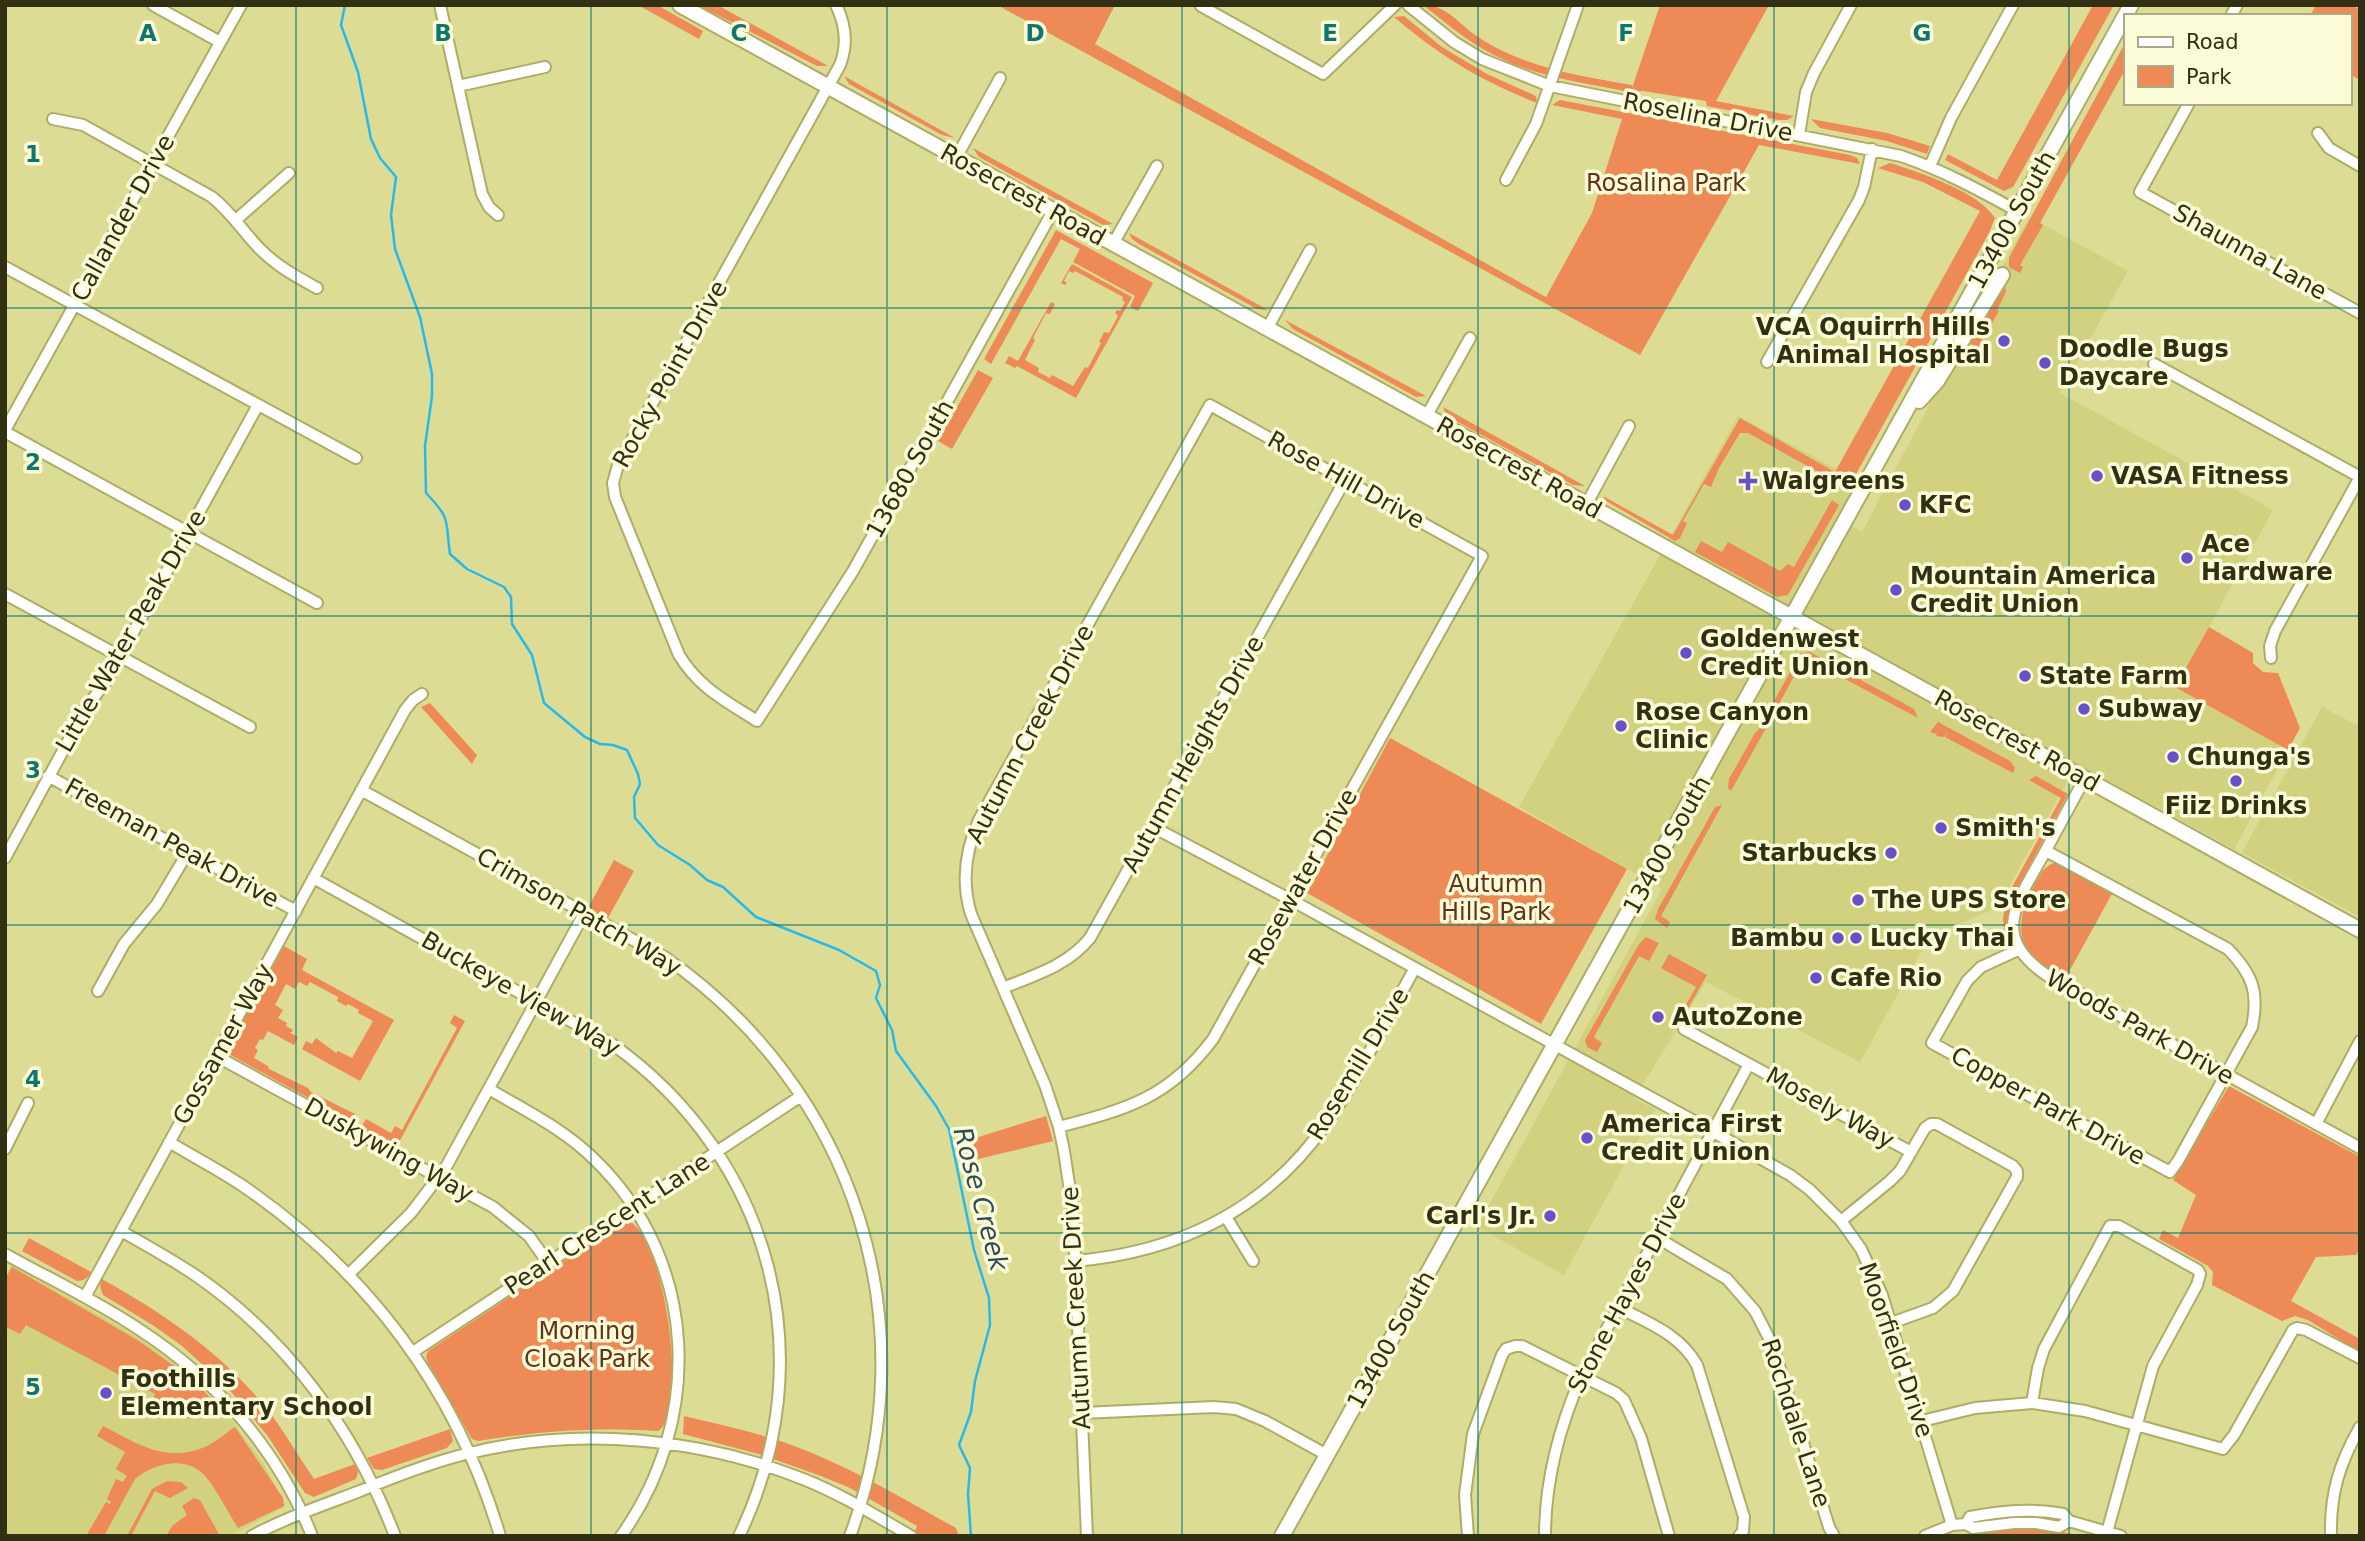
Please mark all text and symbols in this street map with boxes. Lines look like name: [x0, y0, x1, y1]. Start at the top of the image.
legend: [2124, 14, 2351, 105]
text: A: [139, 20, 157, 46]
text: B: [434, 20, 452, 46]
text: C: [731, 20, 747, 46]
text: D: [1025, 20, 1045, 46]
text: E: [1322, 20, 1338, 46]
text: F: [1618, 20, 1634, 46]
text: G: [1913, 20, 1931, 46]
text: Road: [2186, 30, 2239, 54]
text: Park: [2186, 65, 2232, 89]
street label: Roselina Drive: [1621, 87, 1795, 147]
street label: Callander Drive: [66, 130, 180, 306]
street label: Rosecrest Road: [935, 138, 1111, 252]
text: 1: [25, 141, 41, 167]
street label: 13400 South: [1962, 146, 2062, 294]
park label: Rosalina Park: [1586, 169, 1746, 197]
street label: Shaunna Lane: [2168, 198, 2332, 306]
street label: Rocky Point Drive: [607, 276, 733, 472]
place label: VCA Oquirrh Hills Animal Hospital: [1756, 313, 1990, 369]
marker: VCA Oquirrh Hills Animal Hospital: [1996, 333, 2012, 349]
place label: Doodle Bugs Daycare: [2059, 335, 2229, 391]
marker: Doodle Bugs Daycare: [2037, 355, 2053, 371]
street label: 13680 South: [860, 395, 960, 543]
street label: Rosecrest Road: [1431, 411, 1607, 525]
street label: Rose Hill Drive: [1263, 425, 1429, 535]
text: 2: [25, 449, 41, 475]
place label: VASA Fitness: [2111, 462, 2289, 490]
place label: Walgreens: [1762, 467, 1905, 495]
marker: VASA Fitness: [2089, 468, 2105, 484]
marker: Walgreens: [1740, 473, 1756, 489]
place label: KFC: [1919, 491, 1972, 519]
marker: KFC: [1897, 497, 1913, 513]
street label: Little Water Peak Drive: [50, 505, 212, 757]
place label: Ace Hardware: [2201, 530, 2333, 586]
marker: Ace Hardware: [2179, 550, 2195, 566]
place label: Mountain America Credit Union: [1910, 562, 2156, 618]
marker: Mountain America Credit Union: [1888, 582, 1904, 598]
street label: Autumn Creek Drive: [960, 620, 1100, 848]
place label: Goldenwest Credit Union: [1700, 625, 1869, 681]
street label: Autumn Heights Drive: [1116, 631, 1270, 877]
marker: Goldenwest Credit Union: [1678, 645, 1694, 661]
place label: State Farm: [2039, 662, 2188, 690]
marker: State Farm: [2017, 668, 2033, 684]
street label: Rosecrest Road: [1929, 684, 2105, 798]
place label: Subway: [2098, 695, 2203, 723]
place label: Rose Canyon Clinic: [1635, 698, 1809, 754]
marker: Subway: [2076, 701, 2092, 717]
marker: Rose Canyon Clinic: [1613, 718, 1629, 734]
place label: Chunga's: [2187, 743, 2311, 771]
marker: Chunga's: [2165, 749, 2181, 765]
text: 3: [25, 757, 41, 783]
street label: 13400 South: [1617, 771, 1717, 919]
street label: Freeman Peak Drive: [60, 772, 284, 914]
marker: Fiiz Drinks: [2228, 773, 2244, 789]
street label: Rosewater Drive: [1243, 784, 1363, 970]
place label: Fiiz Drinks: [2165, 792, 2307, 820]
place label: Smith's: [1955, 814, 2056, 842]
marker: Smith's: [1933, 820, 1949, 836]
place label: Starbucks: [1741, 839, 1877, 867]
street label: Crimson Patch Way: [472, 842, 686, 982]
marker: Starbucks: [1883, 845, 1899, 861]
park label: Autumn Hills Park: [1441, 870, 1551, 926]
place label: The UPS Store: [1872, 886, 2066, 914]
marker: The UPS Store: [1850, 892, 1866, 908]
place label: Bambu: [1730, 924, 1824, 952]
place label: Lucky Thai: [1870, 924, 2014, 952]
street label: Buckeye View Way: [417, 926, 625, 1062]
marker: Bambu: [1830, 930, 1846, 946]
marker: Lucky Thai: [1848, 930, 1864, 946]
street label: Gossamer Way: [167, 959, 279, 1129]
place label: Cafe Rio: [1830, 964, 1942, 992]
street label: Woods Park Drive: [2041, 964, 2239, 1090]
marker: Cafe Rio: [1808, 970, 1824, 986]
street label: Rosemill Drive: [1302, 983, 1414, 1145]
place label: AutoZone: [1672, 1003, 1803, 1031]
marker: AutoZone: [1650, 1009, 1666, 1025]
street label: Copper Park Drive: [1946, 1041, 2150, 1171]
street label: Mosely Way: [1761, 1061, 1899, 1155]
text: 4: [25, 1066, 41, 1092]
street label: Duskywing Way: [300, 1092, 478, 1208]
place label: America First Credit Union: [1601, 1110, 1782, 1166]
water label: Rose Creek: [947, 1124, 1015, 1275]
marker: America First Credit Union: [1579, 1130, 1595, 1146]
street label: Pearl Crescent Lane: [499, 1147, 715, 1301]
street label: Autumn Creek Drive: [1056, 1186, 1096, 1430]
street label: Stone Hayes Drive: [1562, 1188, 1692, 1398]
place label: Carl's Jr.: [1426, 1202, 1536, 1230]
marker: Carl's Jr.: [1542, 1208, 1558, 1224]
street label: Moorfield Drive: [1853, 1259, 1939, 1441]
street label: 13400 South: [1341, 1266, 1441, 1414]
park label: Morning Cloak Park: [524, 1317, 650, 1373]
street label: Rochdale Lane: [1756, 1335, 1836, 1511]
place label: Foothills Elementary School: [120, 1365, 373, 1421]
text: 5: [25, 1374, 41, 1400]
marker: Foothills Elementary School: [98, 1385, 114, 1401]

